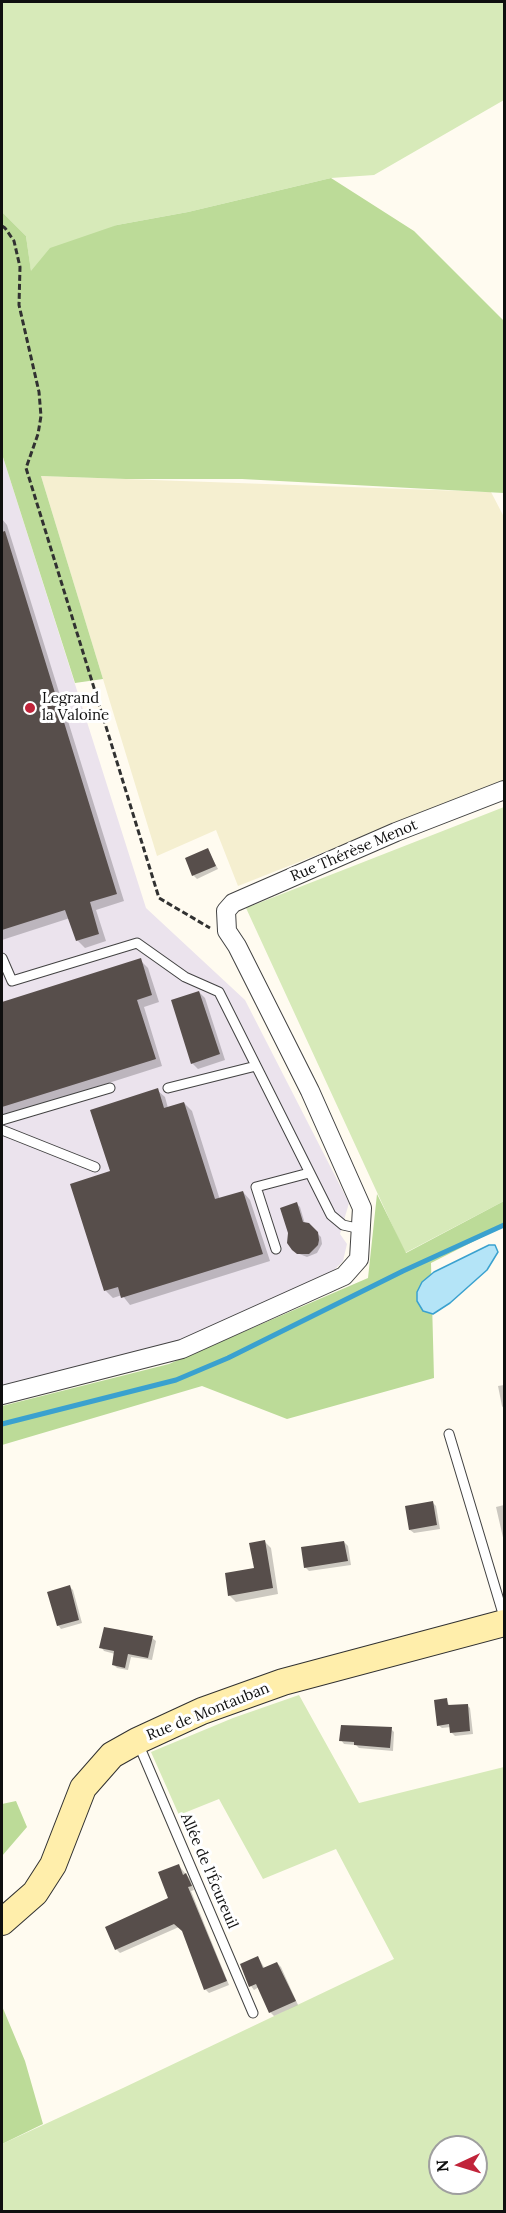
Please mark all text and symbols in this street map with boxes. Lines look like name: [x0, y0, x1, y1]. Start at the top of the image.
place label: Legrand la Valoine: [42, 690, 109, 725]
marker: Legrand la Valoine: [23, 701, 37, 715]
street label: Rue Thérèse Menot: [288, 816, 420, 886]
street label: Rue de Montauban: [144, 1679, 272, 1745]
street label: Allée de l'Écureuil: [176, 1810, 242, 1932]
north arrow: [428, 2135, 488, 2195]
text: N: [432, 2159, 452, 2173]

